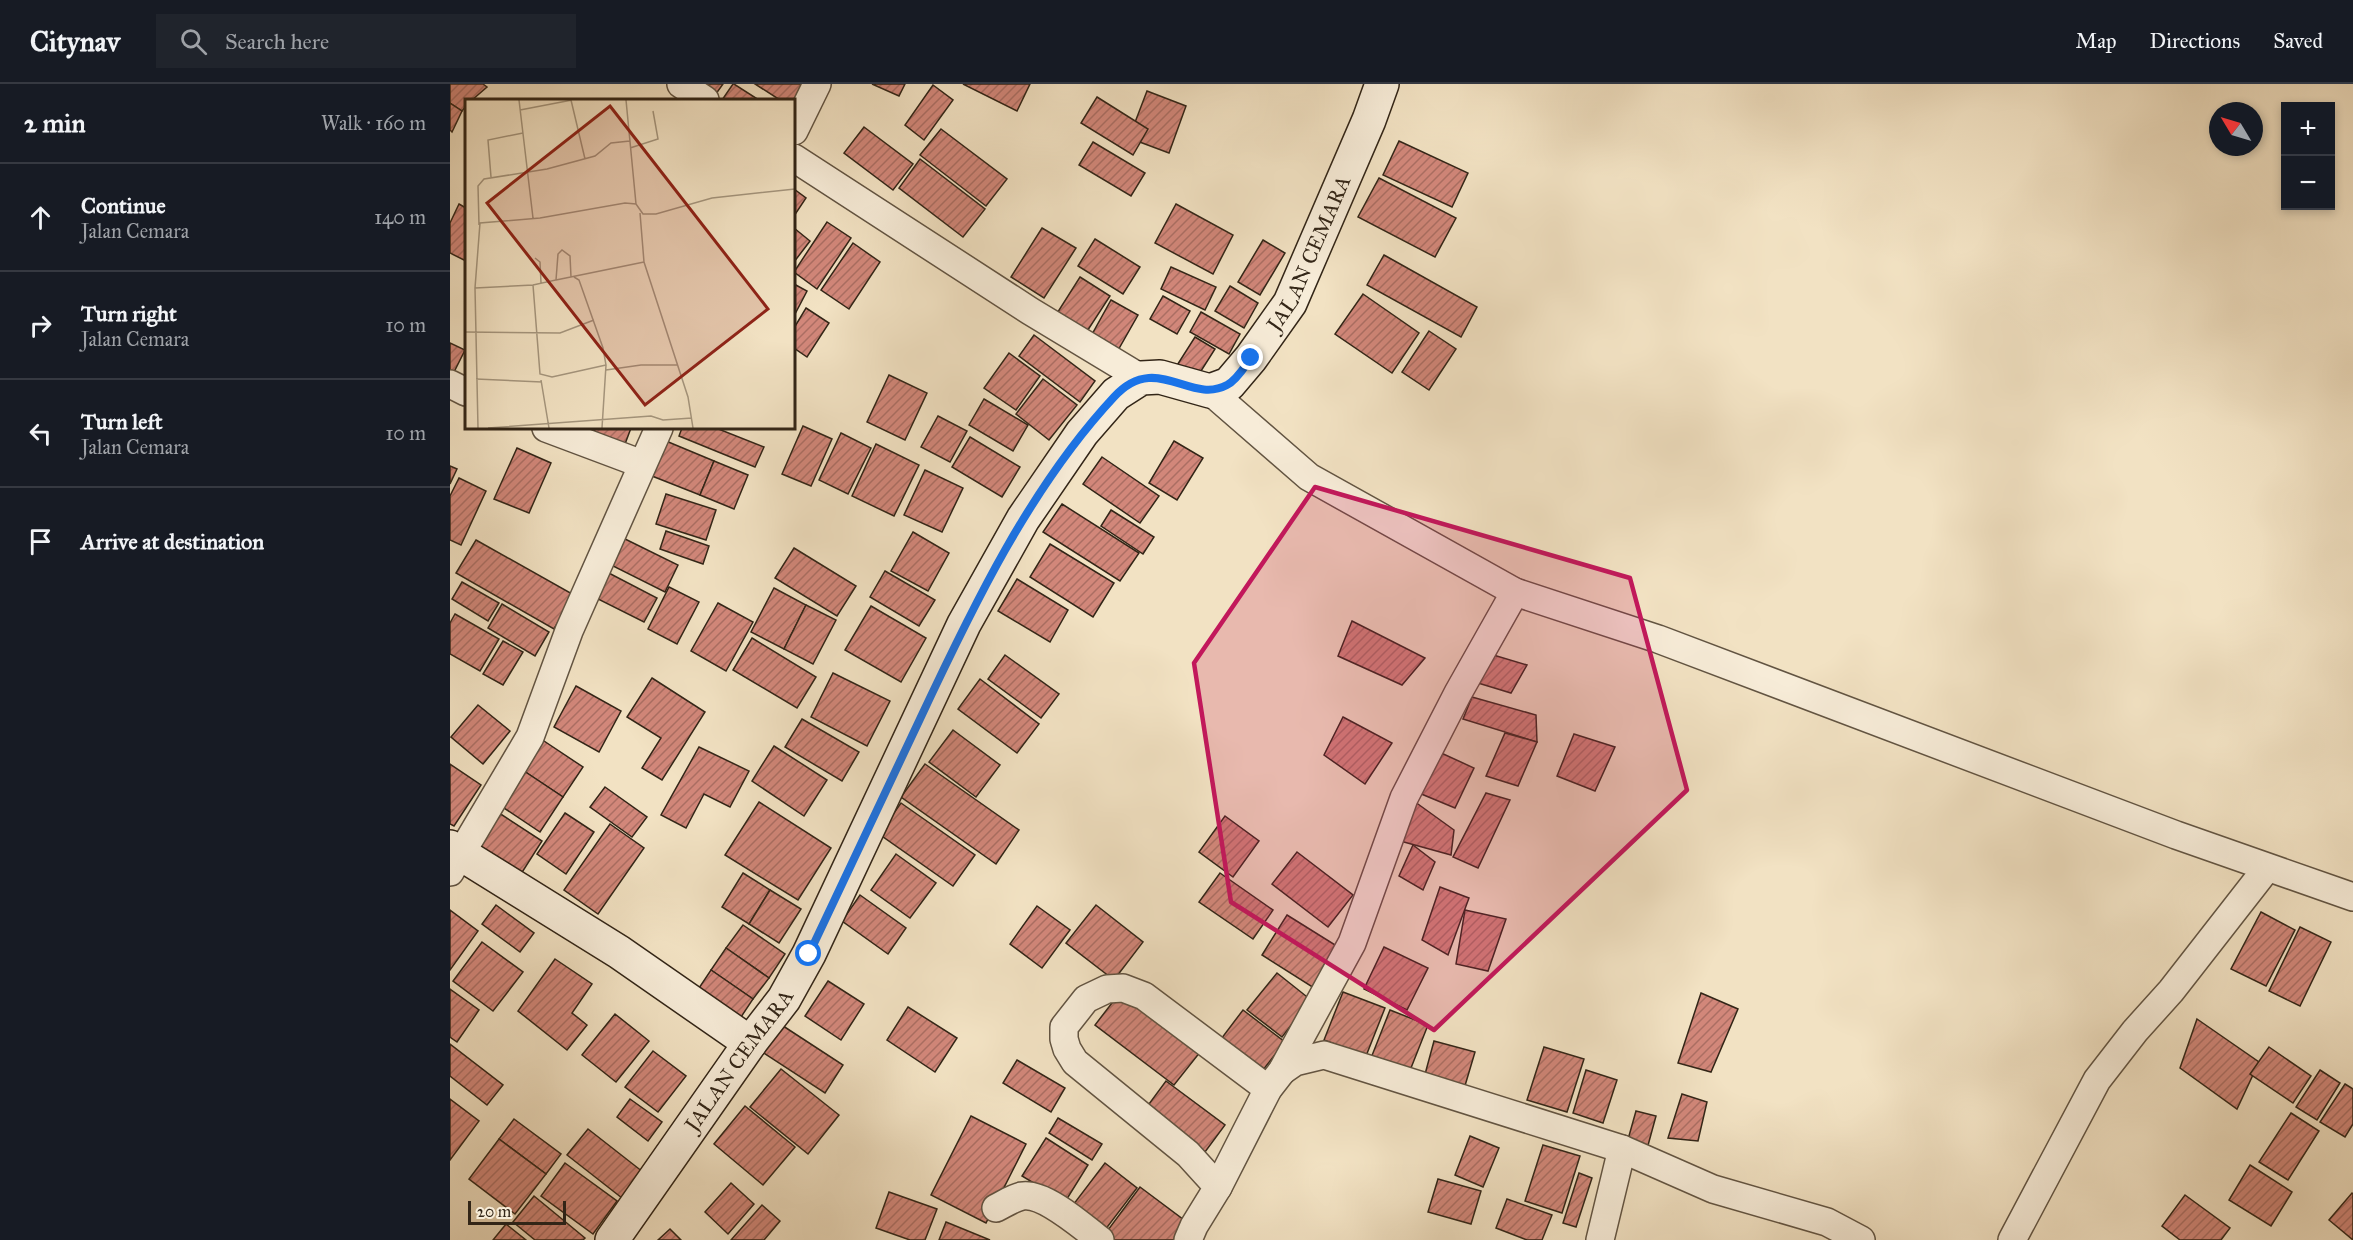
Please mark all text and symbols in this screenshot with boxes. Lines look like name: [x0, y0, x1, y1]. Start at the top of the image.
search box: [156, 14, 576, 68]
text: Citynav: [30, 24, 120, 59]
icon: search: [177, 25, 210, 58]
text: Search here: [225, 28, 329, 55]
text: Map: [2076, 28, 2117, 54]
text: Directions: [2150, 28, 2240, 54]
text: Saved: [2273, 28, 2323, 54]
inset map: [465, 99, 795, 429]
north arrow: [2209, 102, 2263, 156]
map controls: [2281, 102, 2335, 210]
button: +: [2281, 102, 2335, 156]
text: 2 min: [24, 107, 85, 139]
text: Walk · 160 m: [321, 111, 426, 135]
button: −: [2281, 156, 2335, 210]
street label: JALAN CEMARA: [1260, 172, 1356, 338]
text: Continue: [81, 192, 166, 219]
icon: ahead: [24, 201, 57, 234]
text: 140 m: [374, 205, 426, 229]
text: Jalan Cemara: [81, 219, 189, 243]
text: Turn right: [81, 300, 177, 327]
icon: right: [24, 309, 57, 342]
text: 10 m: [385, 313, 426, 337]
text: Jalan Cemara: [81, 327, 189, 351]
route end: [1237, 344, 1263, 370]
text: Turn left: [81, 408, 163, 435]
icon: left: [24, 417, 57, 450]
text: 10 m: [385, 421, 426, 445]
text: Jalan Cemara: [81, 435, 189, 459]
icon: arrive: [24, 525, 57, 558]
text: Arrive at destination: [81, 528, 264, 555]
route start: [795, 940, 821, 966]
street label: JALAN CEMARA: [678, 985, 799, 1138]
scale bar: [468, 1198, 566, 1226]
text: 20 m: [477, 1202, 511, 1221]

